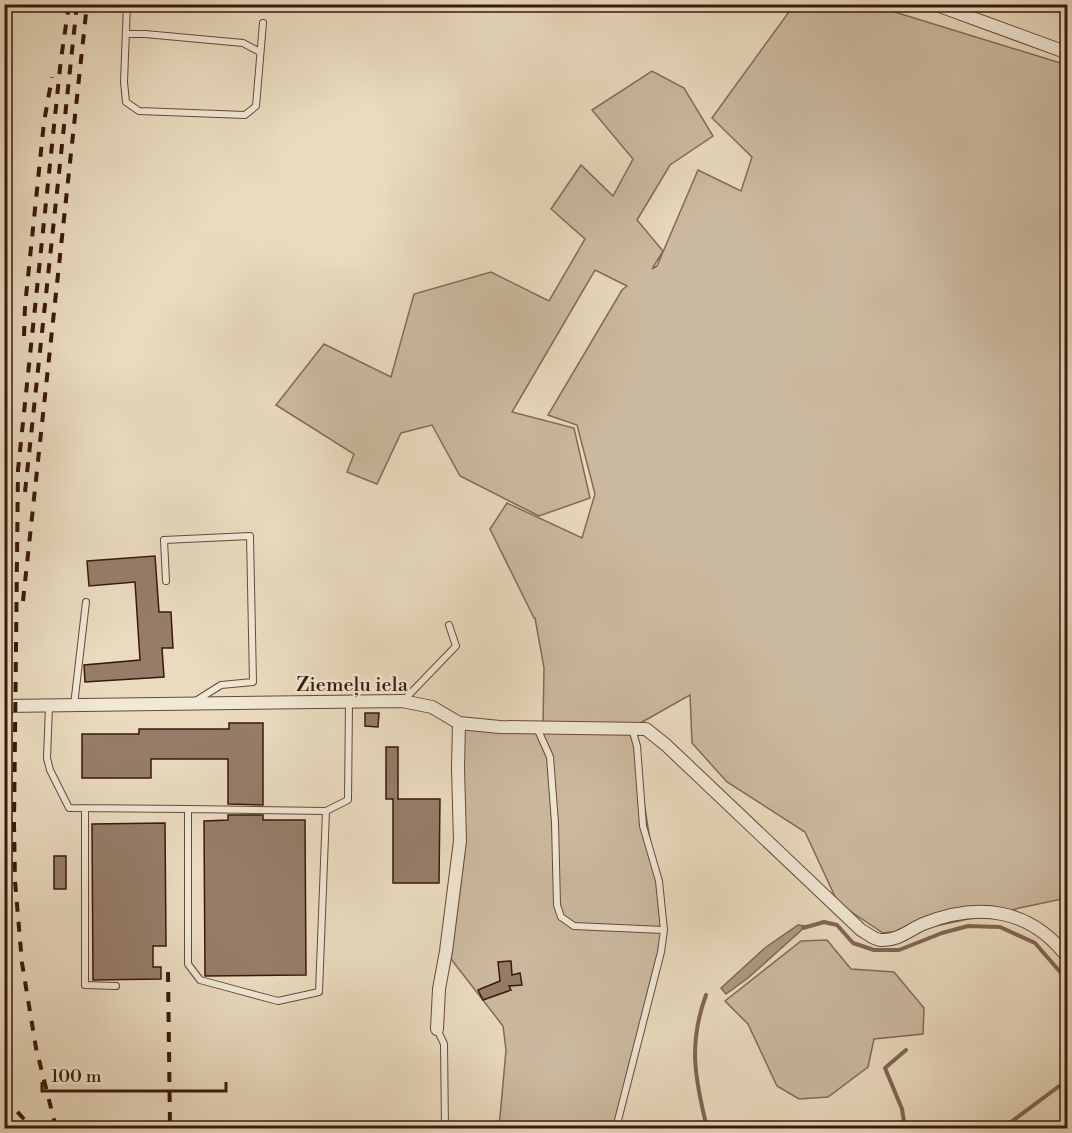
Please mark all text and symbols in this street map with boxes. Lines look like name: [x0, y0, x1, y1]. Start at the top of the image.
street label: Ziemeļu iela: [296, 673, 409, 698]
scale bar: [42, 1055, 226, 1093]
text: 100 m: [51, 1065, 102, 1088]

